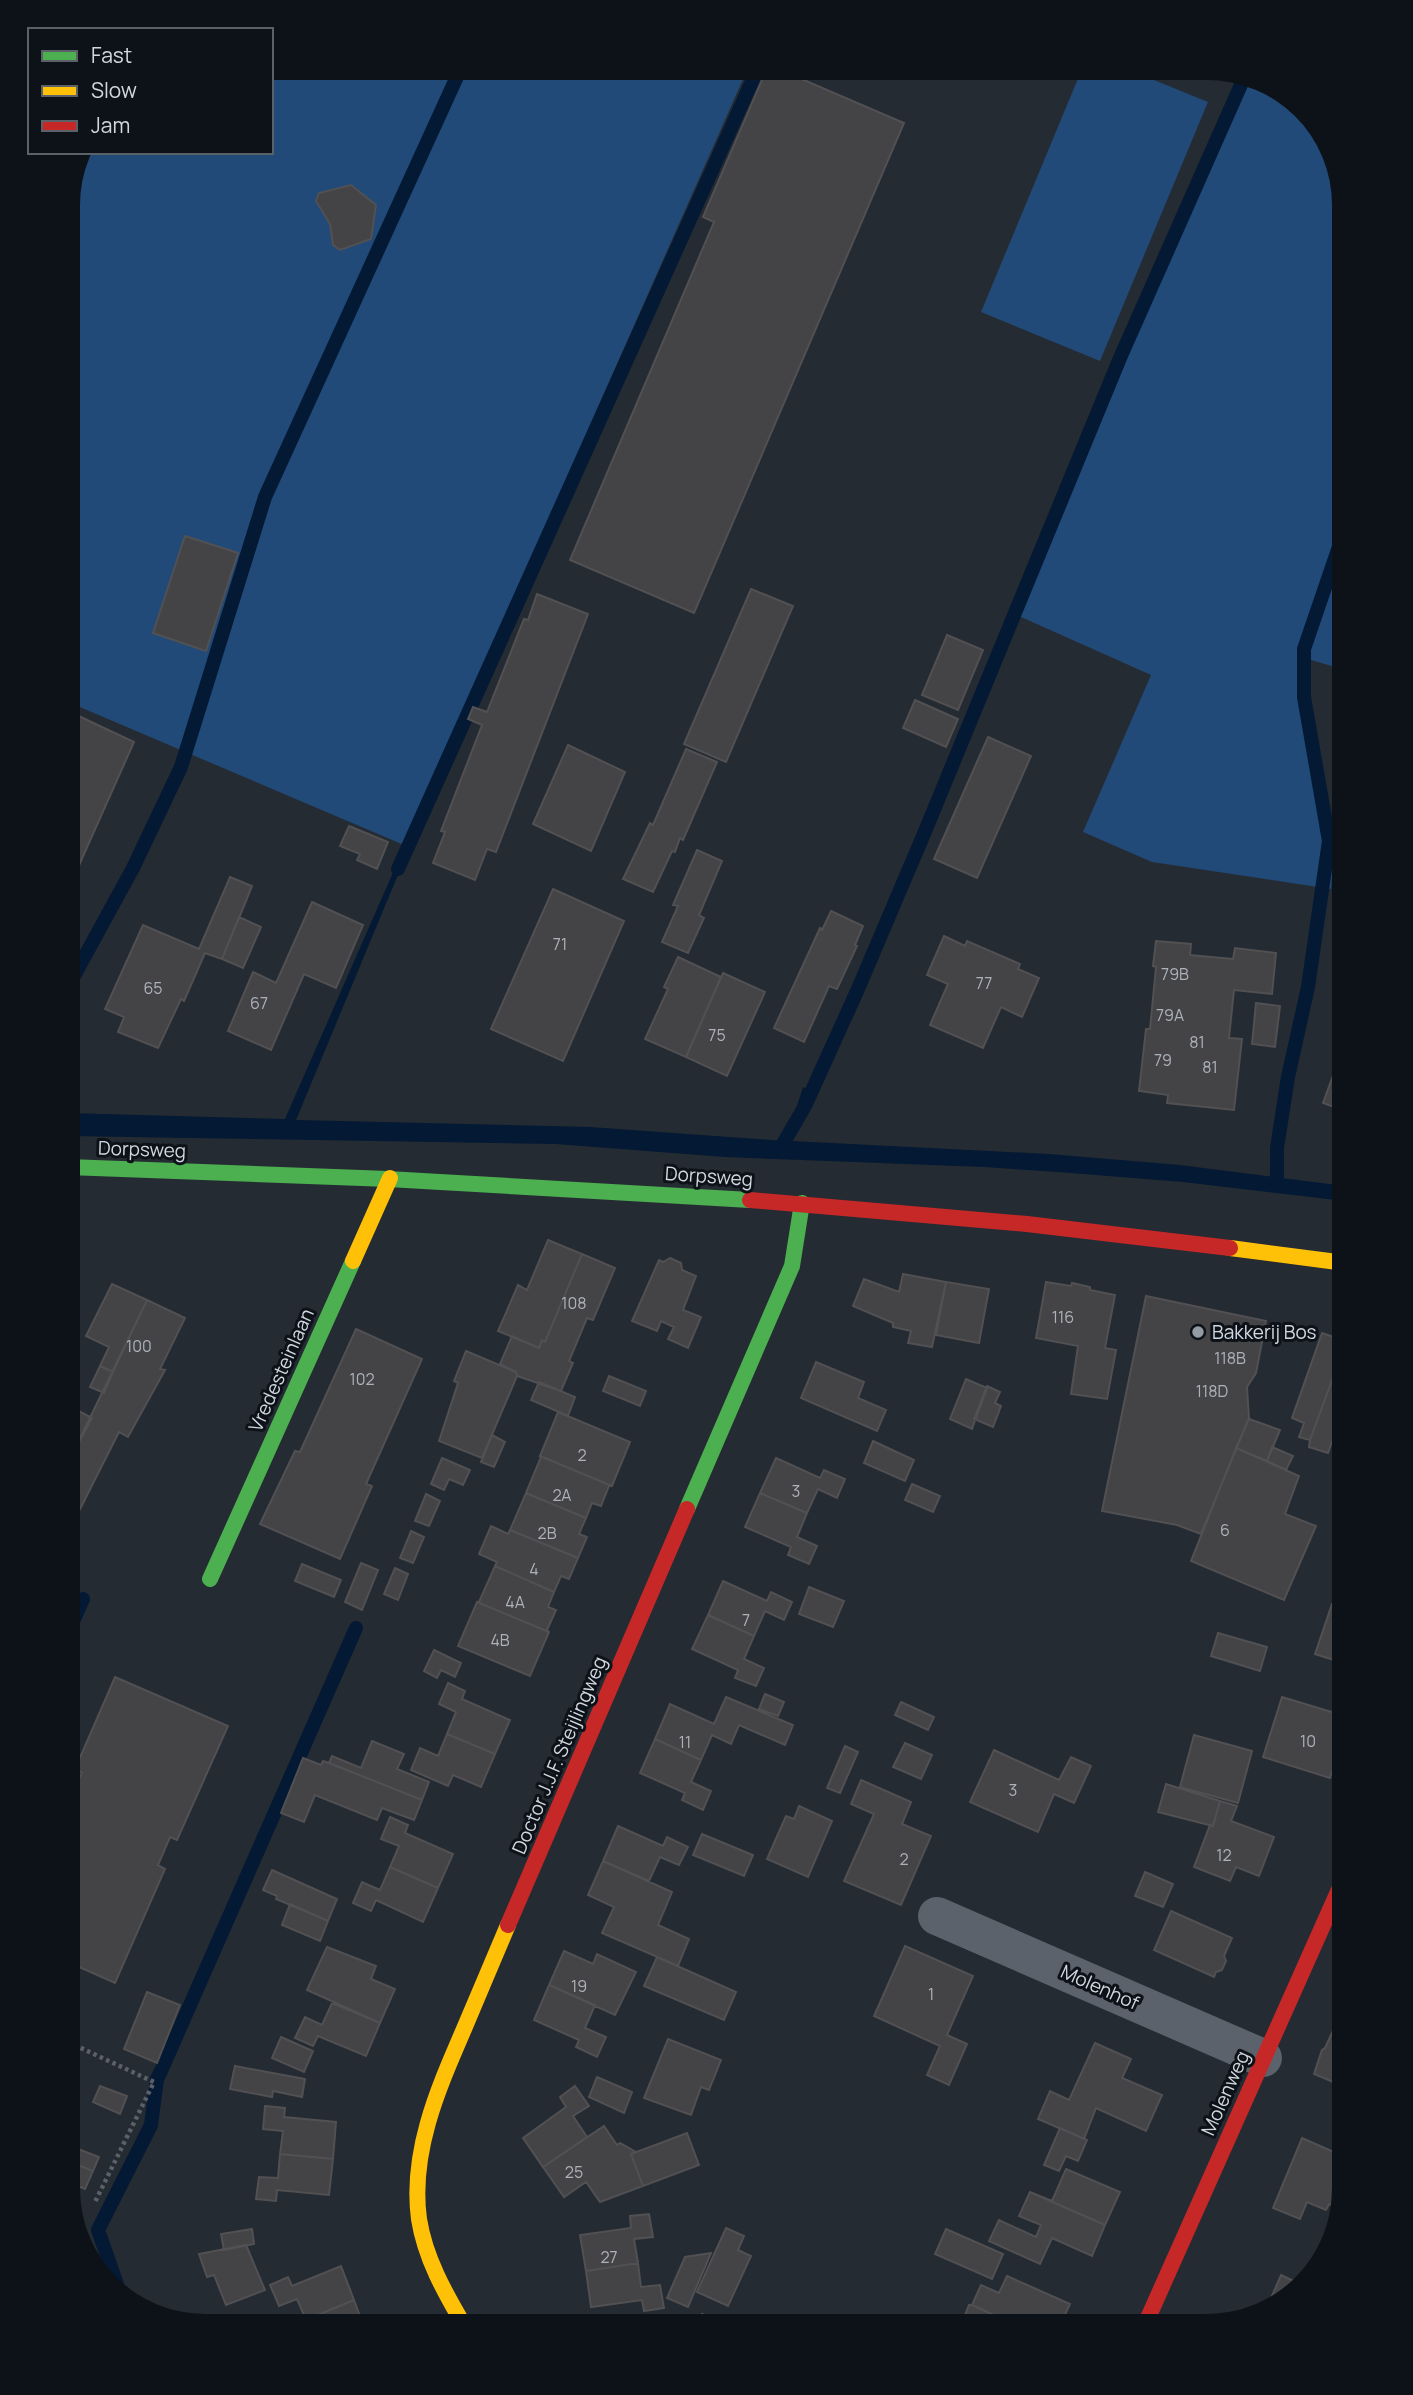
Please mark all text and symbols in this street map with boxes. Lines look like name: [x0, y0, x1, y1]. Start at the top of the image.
legend: [28, 28, 273, 154]
text: Fast: [91, 41, 132, 69]
text: Slow: [91, 76, 137, 104]
text: Jam: [91, 111, 130, 139]
house number: 71: [553, 933, 567, 955]
house number: 79B: [1161, 963, 1189, 985]
house number: 77: [976, 972, 992, 994]
house number: 65: [143, 977, 163, 999]
house number: 67: [250, 992, 268, 1014]
house number: 79A: [1156, 1004, 1184, 1026]
house number: 75: [708, 1024, 726, 1046]
house number: 81: [1189, 1031, 1205, 1053]
house number: 79: [1154, 1049, 1172, 1071]
house number: 81: [1202, 1056, 1218, 1078]
street label: Dorpsweg: [97, 1134, 187, 1164]
street label: Dorpsweg: [664, 1160, 754, 1192]
house number: 108: [561, 1292, 587, 1314]
street label: Vredesteinlaan: [242, 1304, 320, 1436]
house number: 116: [1052, 1306, 1074, 1328]
place label: Bakkerij Bos: [1212, 1319, 1317, 1345]
marker: Bakkerij Bos: [1190, 1324, 1206, 1340]
house number: 100: [126, 1335, 152, 1357]
house number: 118B: [1214, 1347, 1246, 1369]
house number: 102: [349, 1368, 375, 1390]
house number: 118D: [1196, 1380, 1229, 1402]
house number: 2: [577, 1444, 587, 1466]
house number: 3: [792, 1480, 800, 1502]
house number: 2A: [553, 1484, 571, 1506]
house number: 6: [1220, 1519, 1230, 1541]
house number: 2B: [538, 1522, 557, 1544]
house number: 4: [529, 1558, 539, 1580]
house number: 4A: [505, 1591, 525, 1613]
house number: 7: [742, 1609, 750, 1631]
house number: 4B: [490, 1629, 510, 1651]
street label: Doctor J.J.F. Steijlingweg: [506, 1652, 612, 1858]
house number: 10: [1300, 1730, 1316, 1752]
house number: 11: [679, 1731, 691, 1753]
house number: 3: [1009, 1779, 1017, 1801]
house number: 12: [1216, 1844, 1232, 1866]
house number: 2: [899, 1848, 909, 1870]
street label: Molenhof: [1057, 1958, 1143, 2016]
house number: 19: [571, 1975, 587, 1997]
house number: 1: [928, 1983, 934, 2005]
street label: Molenweg: [1195, 2046, 1255, 2140]
house number: 25: [565, 2161, 583, 2183]
house number: 27: [600, 2246, 618, 2268]

